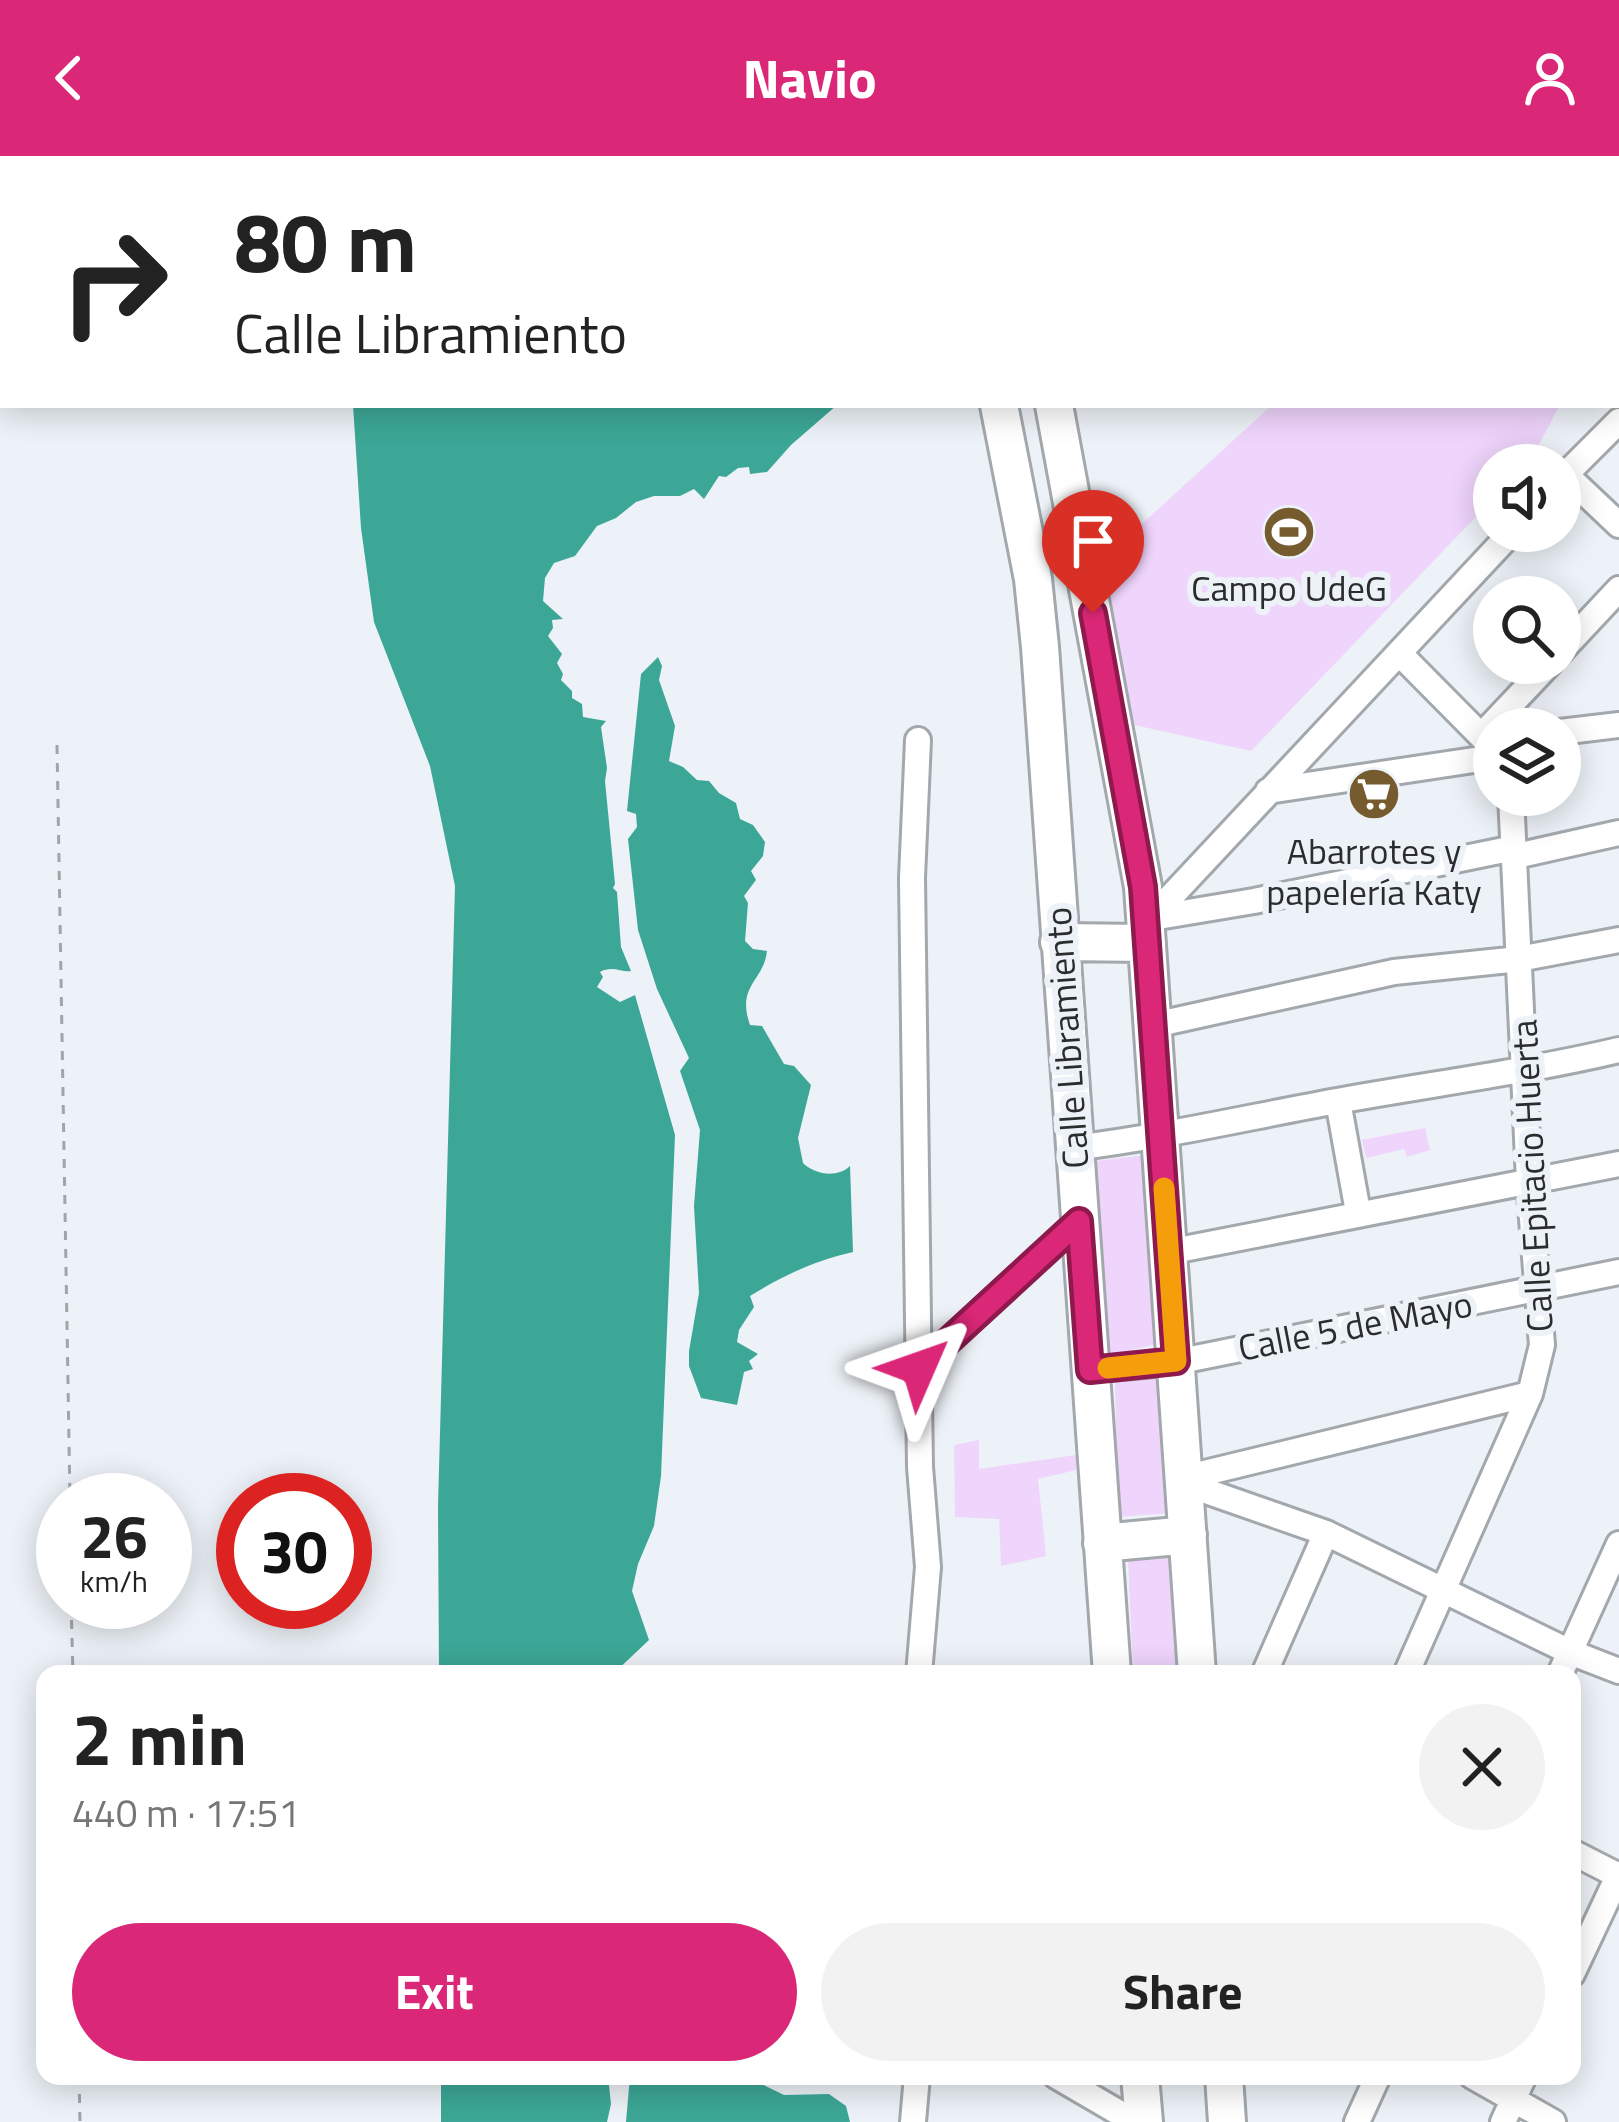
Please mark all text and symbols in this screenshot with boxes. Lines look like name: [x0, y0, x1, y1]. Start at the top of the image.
text: Navio: [742, 37, 877, 119]
icon: back: [36, 45, 102, 111]
icon: person: [1517, 45, 1583, 111]
text: 80 m: [234, 177, 417, 305]
icon: right: [36, 204, 192, 360]
text: Calle Libramiento: [234, 292, 627, 374]
map controls: [1473, 444, 1581, 816]
button: sound: [1473, 444, 1581, 552]
pin: [1042, 490, 1144, 613]
sports icon: Campo UdeG: [1261, 504, 1317, 560]
icon: arrive: [1060, 508, 1126, 574]
place label: Campo UdeG: [1191, 560, 1387, 615]
button: search: [1473, 576, 1581, 684]
button: layers: [1473, 708, 1581, 816]
supermarket icon: Abarrotes y papelería Katy: [1346, 766, 1402, 822]
place label: Abarrotes y papelería Katy: [1266, 823, 1482, 919]
street label: Calle Libramiento: [1029, 905, 1103, 1171]
street label: Calle Epitacio Huerta: [1495, 1018, 1567, 1334]
street label: Calle 5 de Mayo: [1233, 1275, 1477, 1375]
position arrow: [856, 1305, 982, 1431]
speed limit sign: 30: [216, 1473, 372, 1629]
text: 26: [80, 1490, 148, 1581]
text: km/h: [80, 1558, 148, 1604]
text: 2 min: [72, 1683, 247, 1793]
button: close: [1419, 1704, 1545, 1830]
text: 440 m · 17:51: [72, 1783, 300, 1842]
button: Exit: [72, 1923, 797, 2061]
button: Share: [821, 1923, 1545, 2061]

